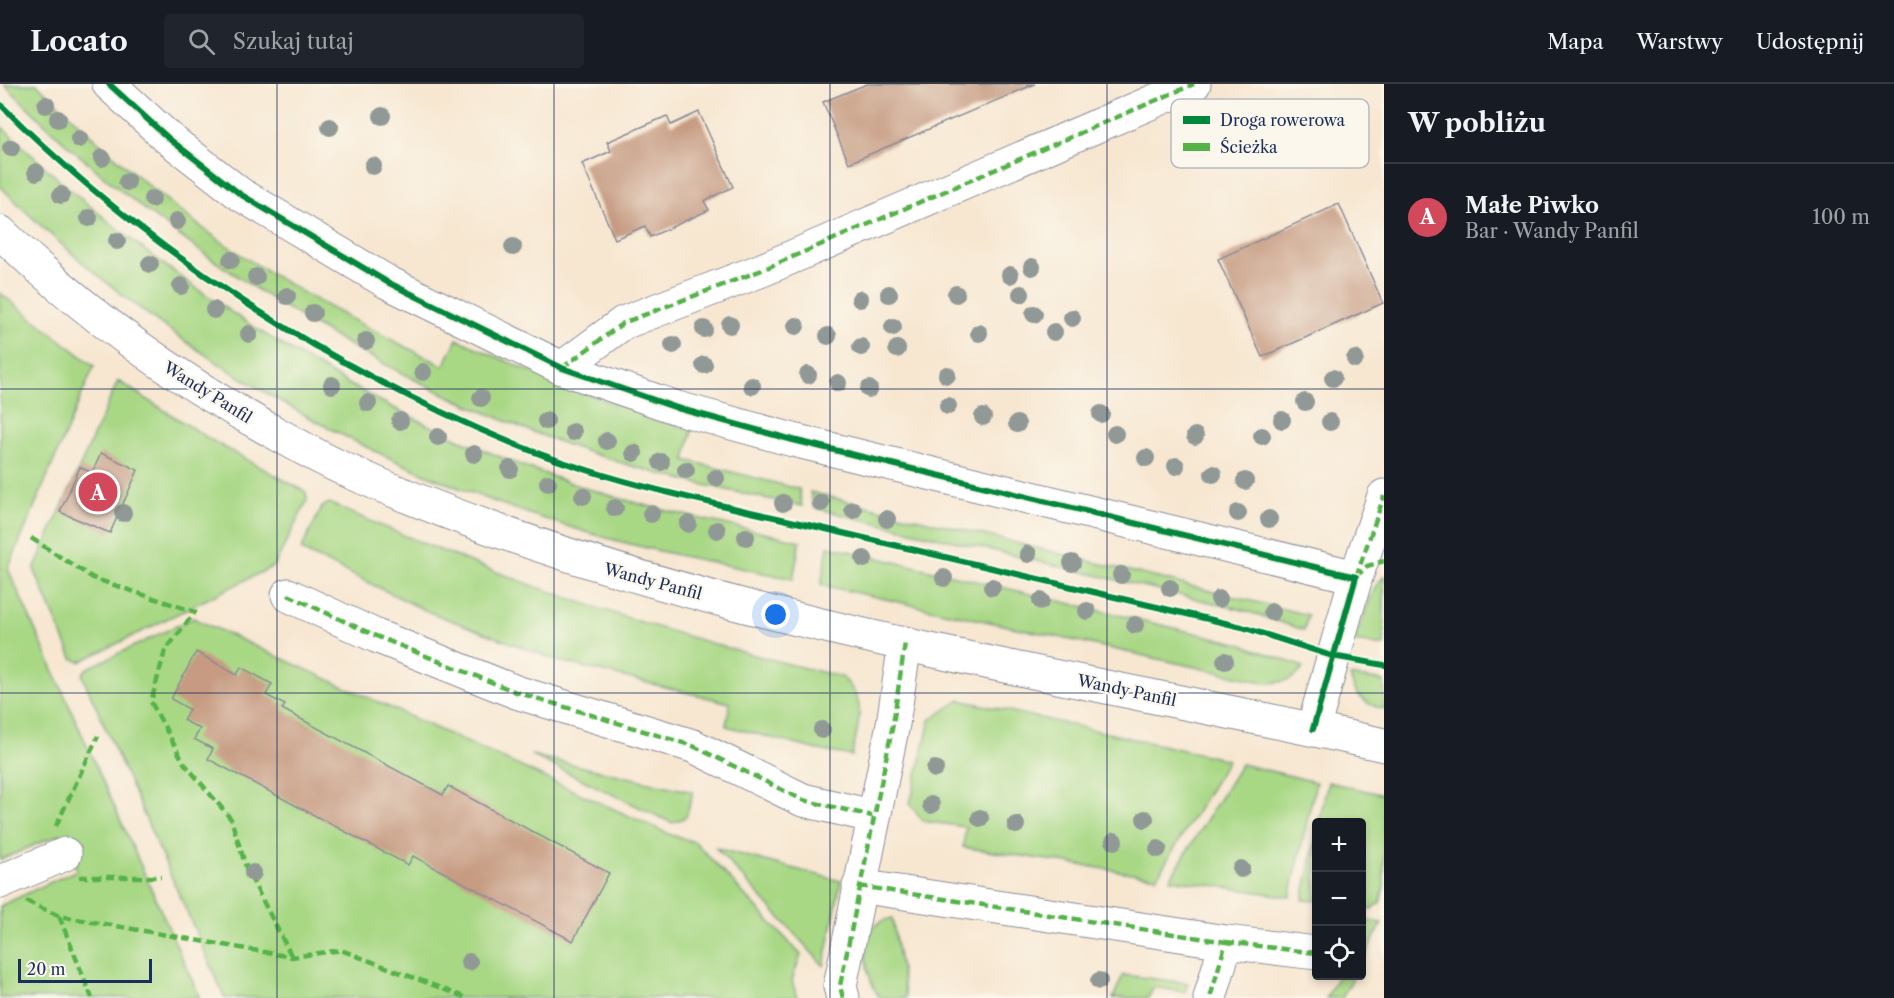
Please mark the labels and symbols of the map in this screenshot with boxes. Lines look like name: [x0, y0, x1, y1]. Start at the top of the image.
legend: [1171, 99, 1369, 168]
text: Droga rowerowa: [1220, 110, 1346, 130]
text: Ścieżka: [1220, 137, 1278, 157]
street label: Wandy Panfil: [159, 356, 256, 427]
pin: A: [78, 470, 118, 514]
street label: Wandy Panfil: [601, 558, 704, 604]
your location: [761, 600, 790, 629]
street label: Wandy Panfil: [1075, 670, 1178, 710]
scale bar: [18, 956, 152, 984]

